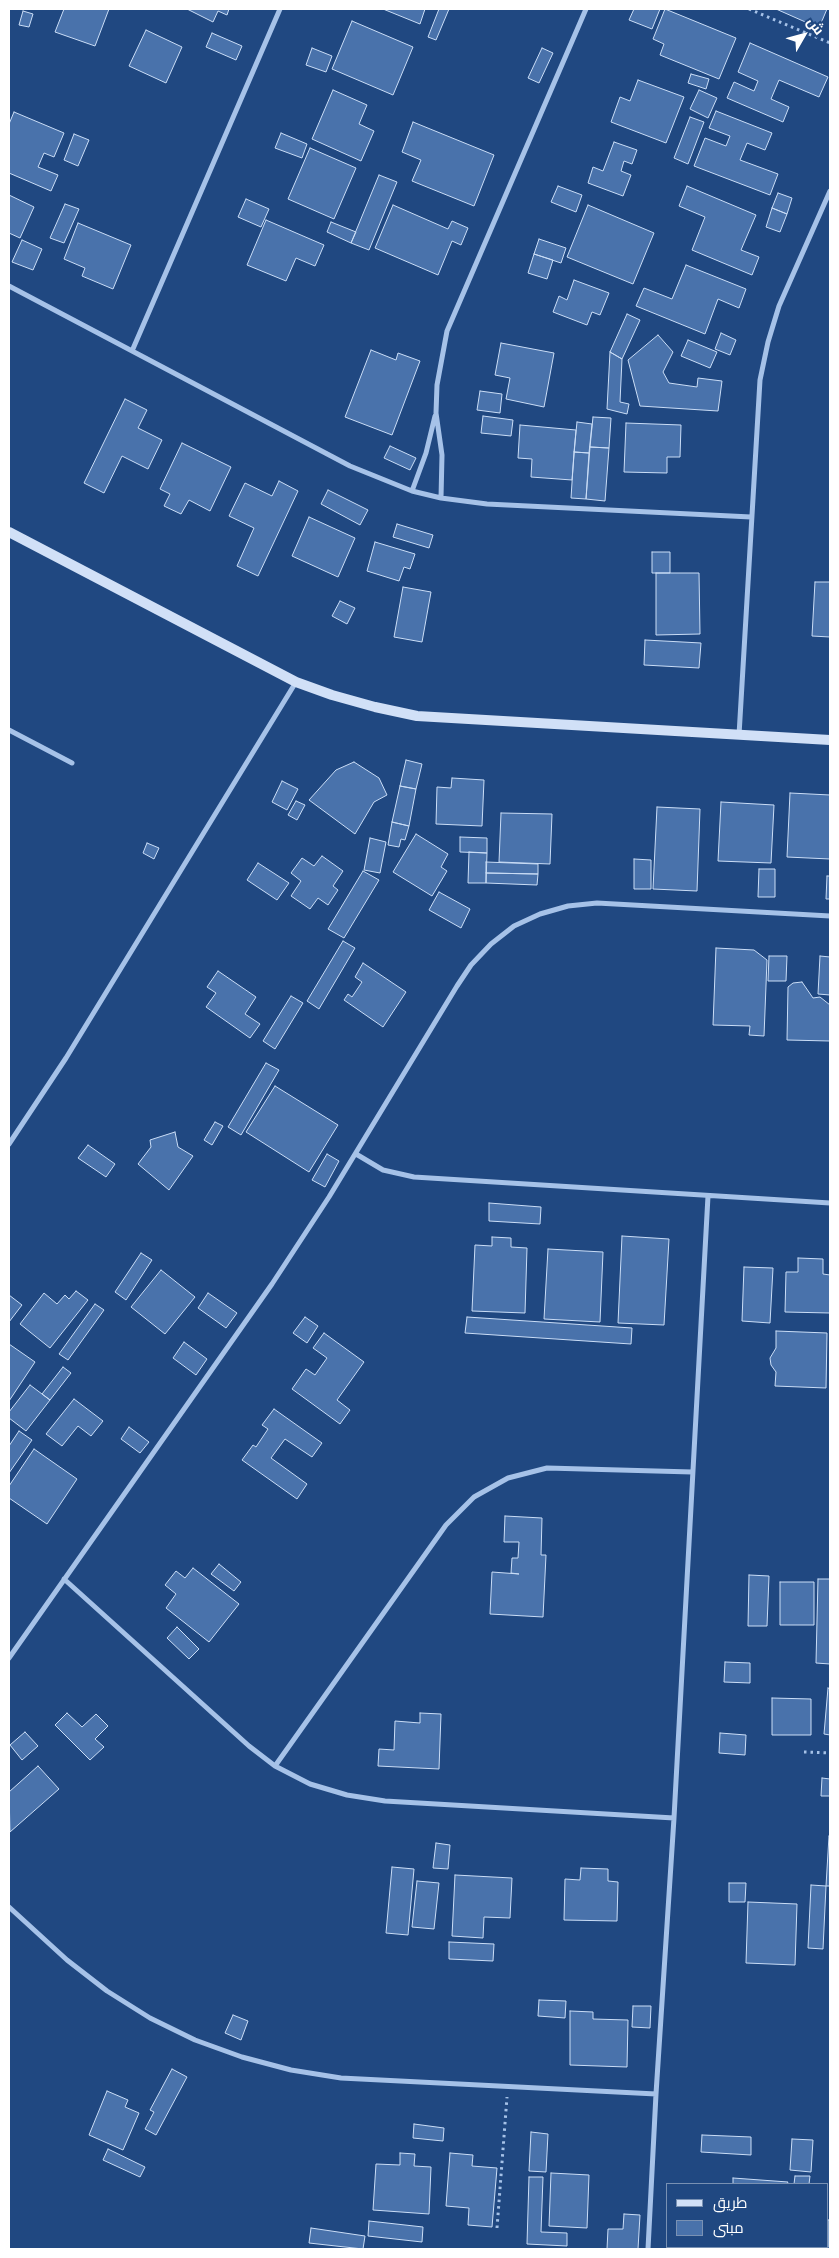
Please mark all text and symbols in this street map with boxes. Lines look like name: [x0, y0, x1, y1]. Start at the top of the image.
north arrow: [779, 10, 829, 60]
text: ش: [804, 14, 828, 38]
legend: [666, 2183, 829, 2248]
text: طريق: [713, 2194, 747, 2211]
text: مبنى: [713, 2219, 744, 2236]

